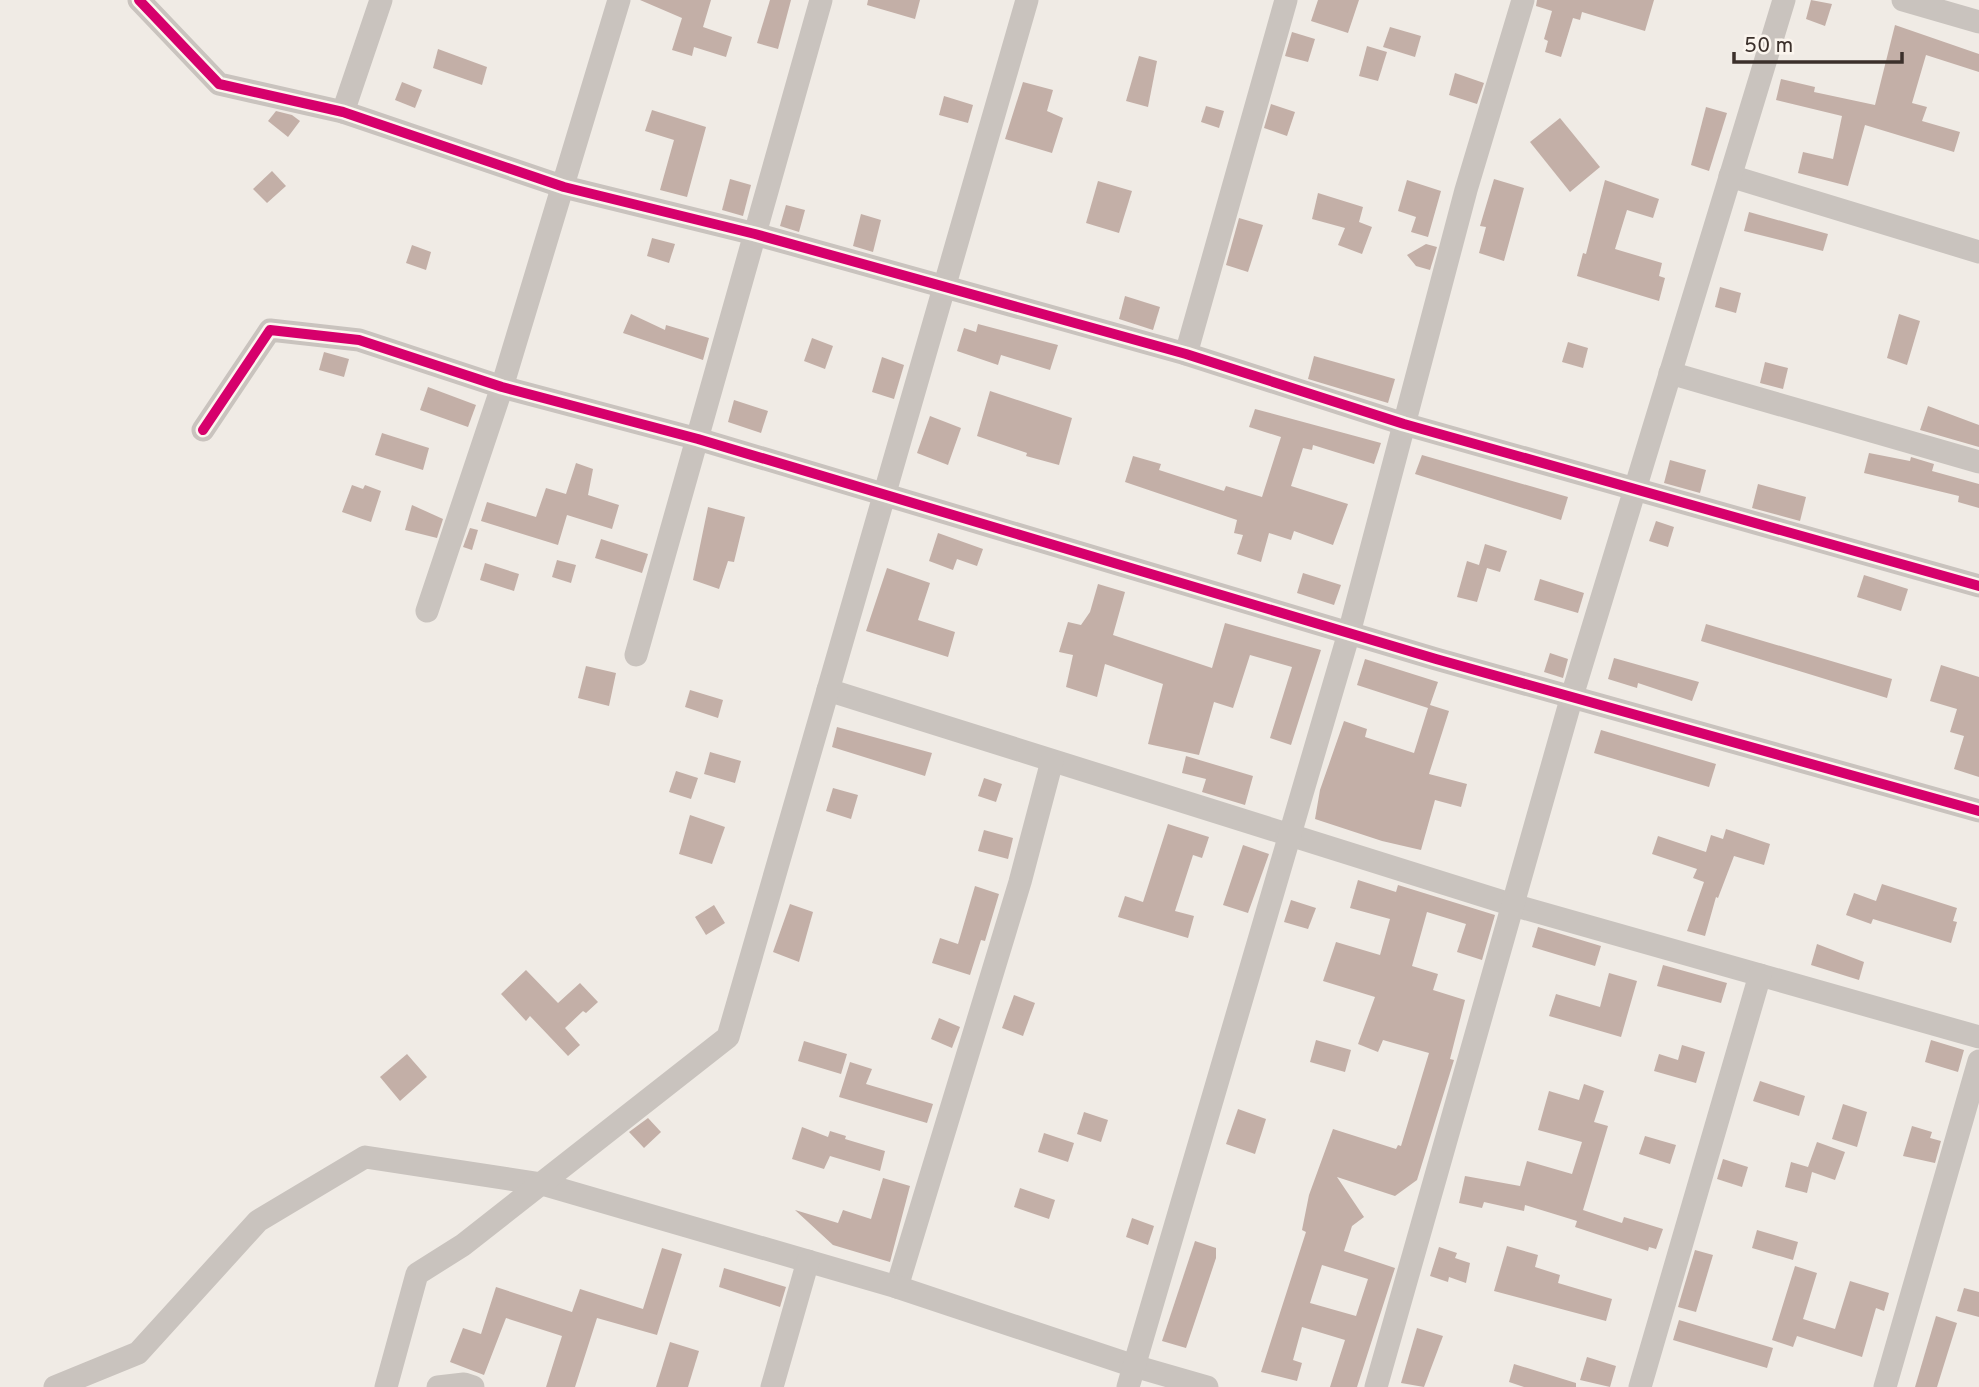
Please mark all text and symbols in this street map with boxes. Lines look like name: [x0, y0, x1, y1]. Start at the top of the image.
scale bar: [1734, 21, 1902, 65]
text: 50 m: [1744, 33, 1793, 60]

